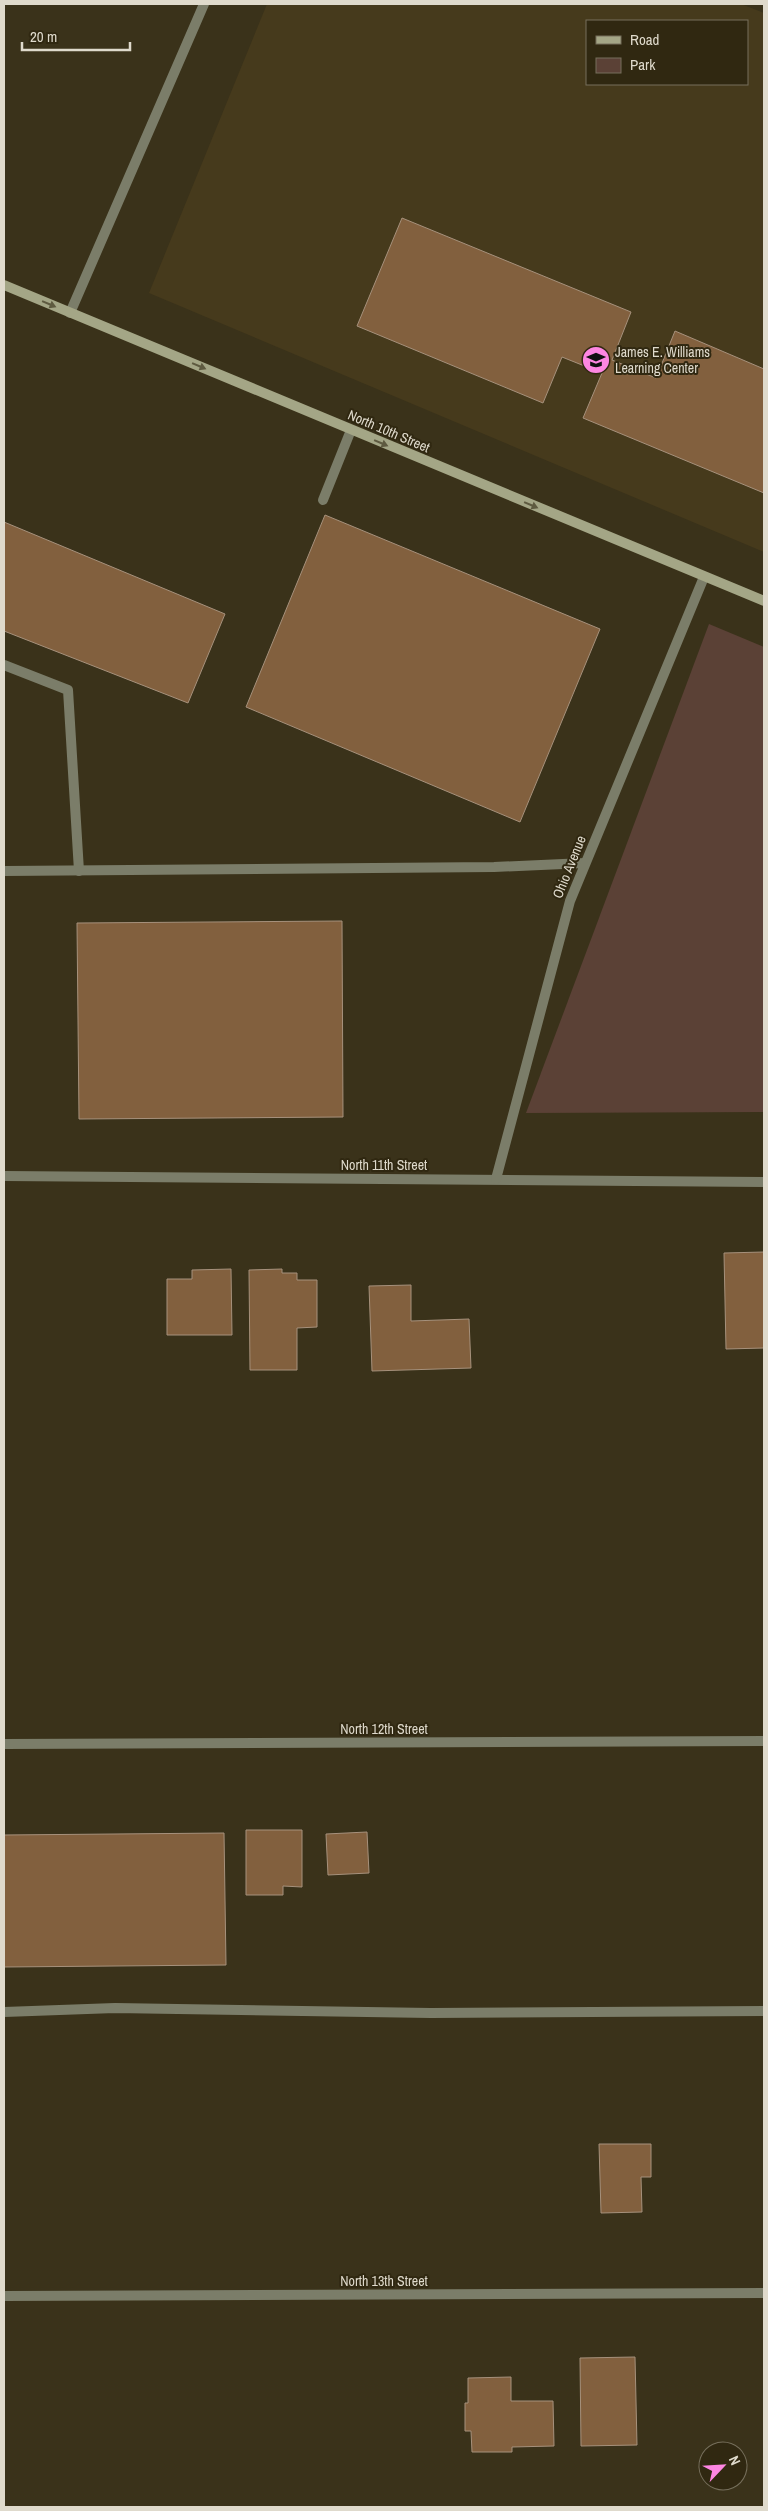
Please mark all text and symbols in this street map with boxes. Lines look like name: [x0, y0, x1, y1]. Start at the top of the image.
scale bar: [22, 20, 130, 52]
legend: [586, 20, 748, 85]
text: 20 m: [30, 26, 57, 47]
text: Road: [630, 29, 659, 50]
text: Park: [630, 54, 656, 75]
one-way arrow: [42, 300, 56, 308]
place label: James E. Williams Learning Center: [615, 343, 710, 377]
school or university icon: James E. Williams Learning Center: [581, 345, 611, 375]
one-way arrow: [192, 363, 206, 371]
street label: North 10th Street: [345, 406, 433, 456]
one-way arrow: [374, 439, 388, 447]
one-way arrow: [524, 502, 538, 510]
street label: Ohio Avenue: [548, 833, 590, 901]
street label: North 11th Street: [341, 1156, 427, 1174]
street label: North 12th Street: [340, 1720, 428, 1738]
street label: North 13th Street: [340, 2272, 428, 2290]
north arrow: [698, 2441, 748, 2491]
text: N: [725, 2453, 745, 2468]

